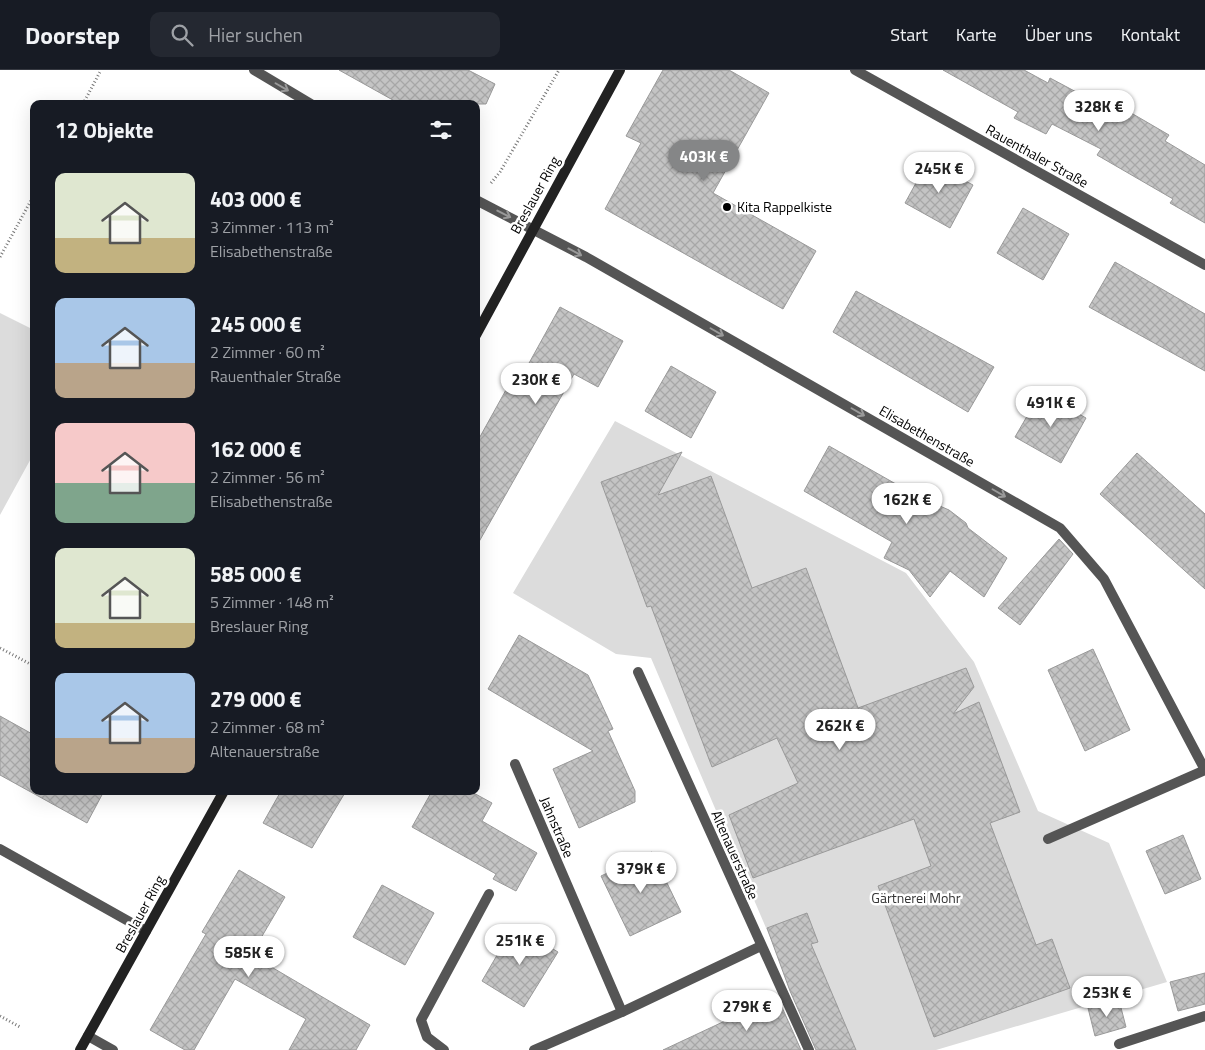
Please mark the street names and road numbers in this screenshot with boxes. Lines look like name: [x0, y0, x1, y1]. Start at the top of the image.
street label: Rauenthaler Straße: [982, 119, 1092, 193]
street label: Breslauer Ring: [505, 152, 565, 237]
street label: Elisabethenstraße: [876, 400, 979, 472]
street label: Jahnstraße: [535, 793, 580, 861]
street label: Altenauerstraße: [706, 807, 765, 903]
street label: Breslauer Ring: [110, 871, 170, 956]

